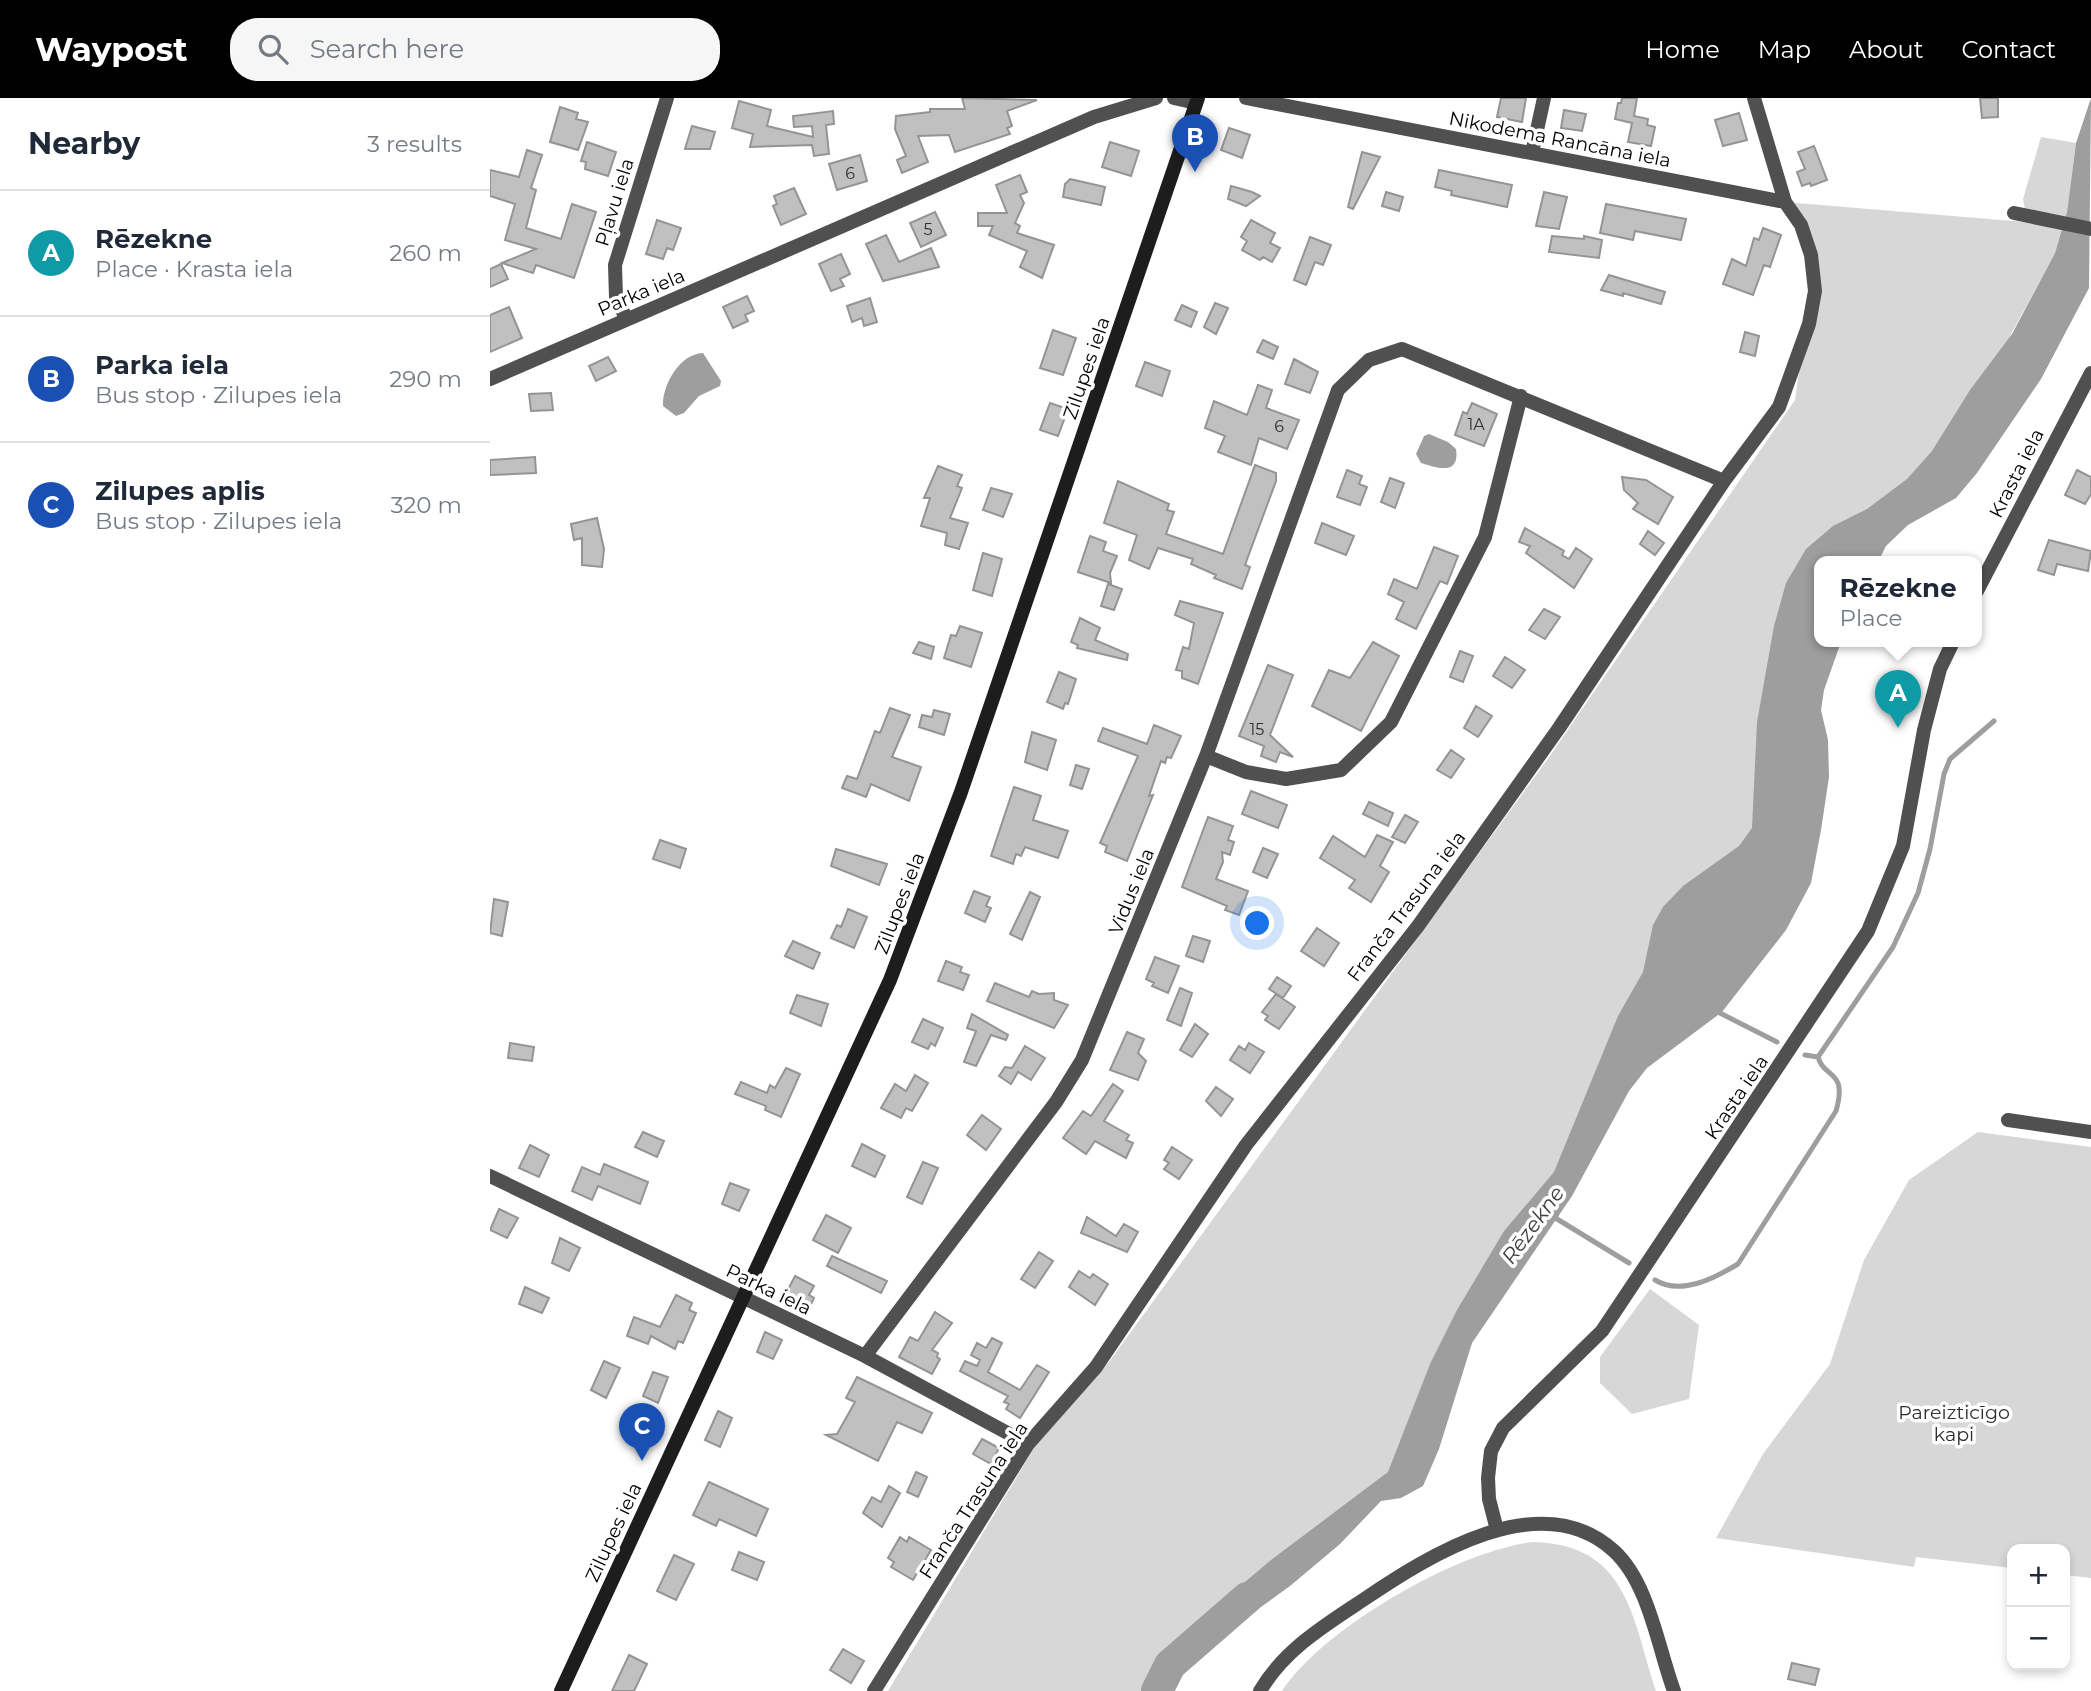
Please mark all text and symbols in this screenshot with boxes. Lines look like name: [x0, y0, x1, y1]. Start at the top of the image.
search box: [230, 18, 720, 81]
text: Waypost: [35, 29, 188, 69]
icon: search: [254, 30, 292, 68]
text: Search here: [310, 33, 464, 65]
text: Home: [1645, 35, 1720, 64]
text: Map: [1758, 35, 1811, 64]
text: About: [1849, 35, 1923, 64]
text: Contact: [1961, 35, 2056, 64]
street label: Nikodema Rancāna iela: [1447, 107, 1673, 172]
pin: B: [1172, 114, 1218, 172]
text: Nearby: [28, 125, 140, 162]
text: 3 results: [367, 130, 462, 158]
street label: Pļavu iela: [590, 155, 640, 249]
house number: 6: [845, 164, 855, 183]
house number: 5: [923, 220, 933, 239]
text: Rēzekne: [95, 223, 212, 255]
text: A: [42, 239, 60, 267]
text: 260 m: [389, 239, 462, 267]
text: Place · Krasta iela: [95, 255, 293, 283]
street label: Parka iela: [594, 264, 688, 321]
street label: Zilupes iela: [1058, 314, 1115, 422]
text: Parka iela: [95, 349, 229, 381]
text: B: [42, 365, 60, 393]
text: 290 m: [389, 365, 462, 393]
text: Bus stop · Zilupes iela: [95, 381, 342, 409]
house number: 1A: [1467, 415, 1485, 434]
house number: 6: [1274, 417, 1284, 436]
street label: Krasta iela: [1984, 425, 2049, 522]
text: Zilupes aplis: [95, 475, 265, 507]
text: C: [43, 491, 59, 519]
text: 320 m: [390, 491, 462, 519]
text: Bus stop · Zilupes iela: [95, 507, 342, 535]
popup: [1814, 556, 1982, 647]
text: Rēzekne: [1839, 572, 1957, 604]
text: Place: [1839, 604, 1902, 632]
pin: A: [1875, 670, 1921, 728]
house number: 15: [1250, 720, 1264, 739]
street label: Franča Trasuna iela: [1342, 827, 1470, 986]
street label: Vidus iela: [1104, 845, 1159, 938]
street label: Zilupes iela: [870, 849, 929, 957]
your location: [1240, 906, 1274, 940]
street label: Krasta iela: [1700, 1051, 1773, 1144]
water label: Rēzekne: [1496, 1181, 1569, 1269]
street label: Parka iela: [722, 1259, 815, 1320]
park label: Pareizticīgo kapi: [1898, 1401, 2010, 1446]
pin: C: [619, 1403, 665, 1461]
street label: Franča Trasuna iela: [914, 1418, 1033, 1583]
street label: Zilupes iela: [580, 1479, 646, 1586]
map controls: [2007, 1544, 2070, 1670]
button: +: [2007, 1544, 2070, 1607]
button: −: [2007, 1607, 2070, 1670]

